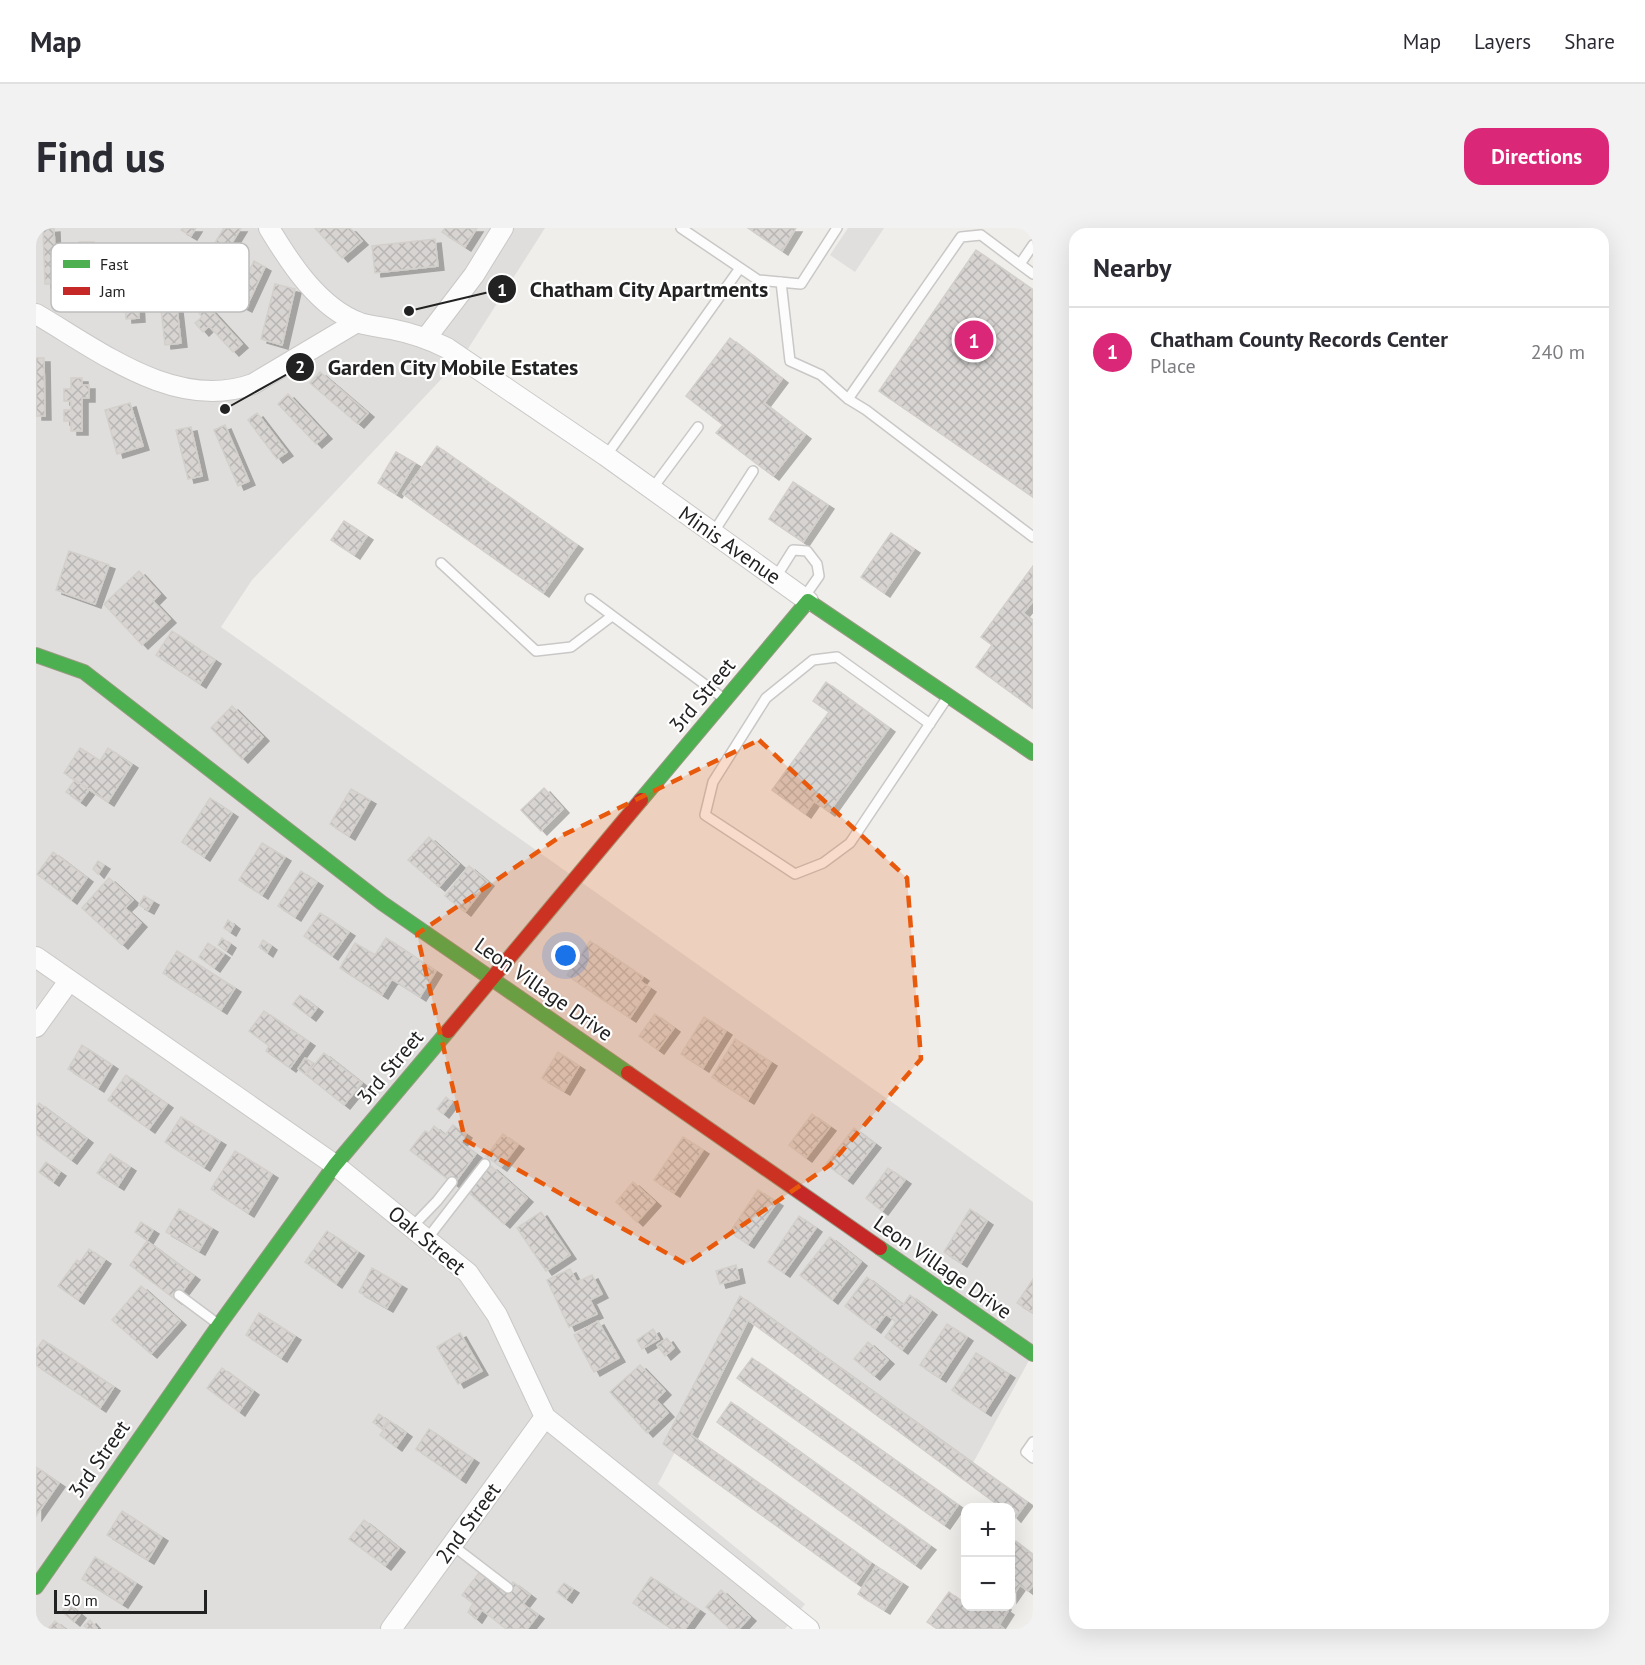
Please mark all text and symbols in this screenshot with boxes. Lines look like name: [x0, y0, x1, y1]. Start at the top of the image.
text: Map: [30, 23, 81, 60]
text: Map: [1403, 28, 1441, 55]
text: Layers: [1474, 28, 1531, 55]
text: Share: [1564, 28, 1615, 55]
button: Directions: [1464, 128, 1609, 185]
text: Find us: [36, 129, 165, 184]
legend: [51, 243, 249, 312]
text: Nearby: [1093, 251, 1171, 284]
text: Fast: [100, 254, 129, 274]
callout: Chatham City Apartments: [487, 269, 782, 309]
text: Chatham City Apartments: [530, 275, 768, 303]
text: 1: [497, 278, 507, 301]
text: Jam: [99, 281, 126, 301]
pin: 1: [954, 318, 994, 362]
text: Chatham County Records Center: [1150, 325, 1448, 353]
text: 1: [1107, 339, 1118, 365]
text: 240 m: [1531, 339, 1585, 365]
callout: Garden City Mobile Estates: [285, 347, 591, 387]
text: Garden City Mobile Estates: [328, 353, 578, 381]
text: Place: [1150, 353, 1196, 379]
text: 2: [295, 355, 305, 378]
street label: Minis Avenue: [674, 500, 786, 590]
street label: 3rd Street: [663, 652, 741, 738]
street label: Leon Village Drive: [470, 931, 618, 1047]
your location: [551, 941, 580, 970]
street label: 3rd Street: [351, 1024, 429, 1110]
street label: Oak Street: [383, 1200, 471, 1280]
street label: Leon Village Drive: [869, 1209, 1017, 1325]
street label: 3rd Street: [62, 1415, 136, 1503]
street label: 2nd Street: [430, 1477, 506, 1569]
map controls: [961, 1503, 1015, 1611]
button: +: [961, 1503, 1015, 1557]
button: −: [961, 1557, 1015, 1611]
scale bar: [54, 1587, 207, 1614]
text: 50 m: [63, 1590, 98, 1610]

